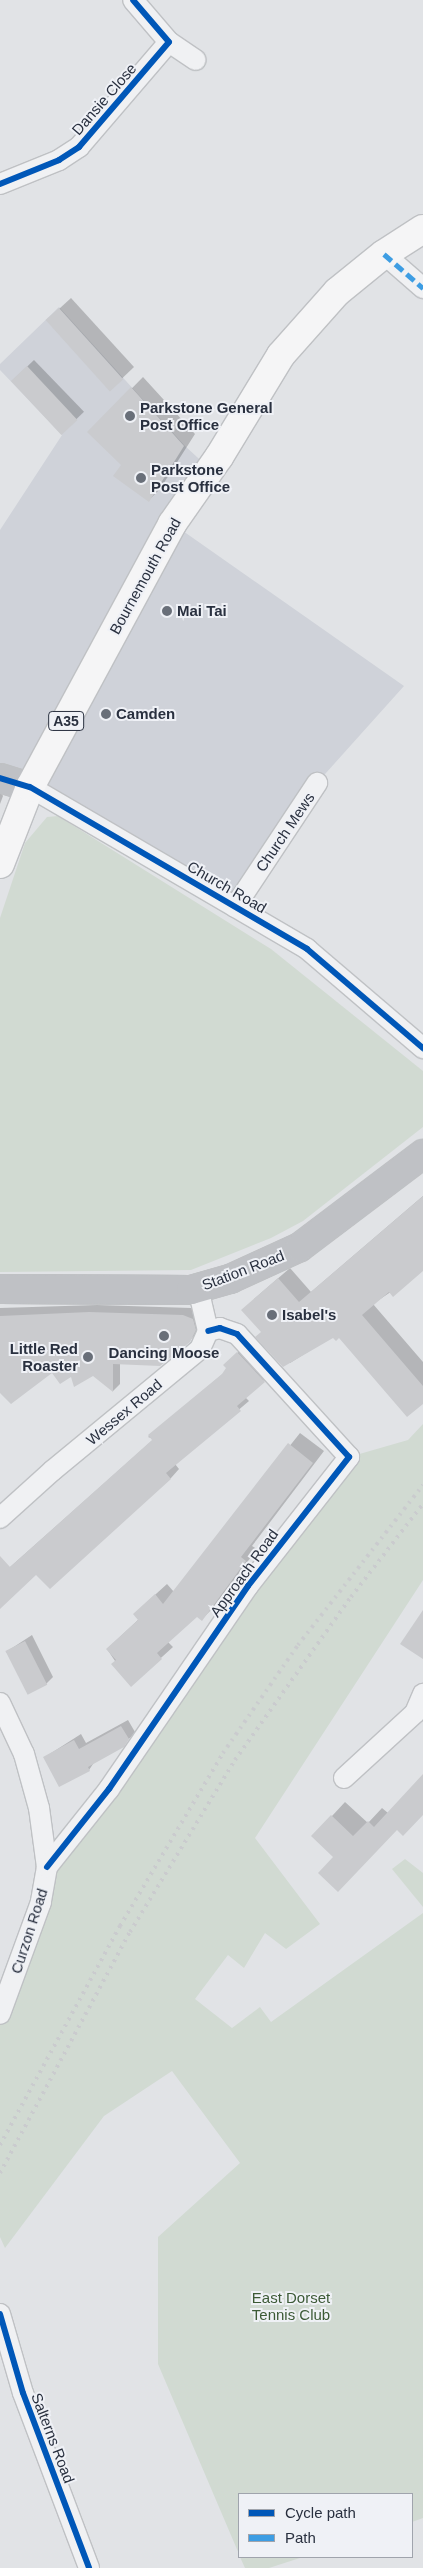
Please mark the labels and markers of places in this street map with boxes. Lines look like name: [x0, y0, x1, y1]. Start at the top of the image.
place label: Parkstone General Post Office: [140, 398, 273, 433]
marker: Parkstone General Post Office: [124, 410, 136, 422]
place label: Parkstone Post Office: [151, 460, 230, 495]
marker: Parkstone Post Office: [135, 472, 147, 484]
place label: Mai Tai: [177, 602, 227, 620]
marker: Mai Tai: [161, 605, 173, 617]
place label: Camden: [116, 705, 175, 723]
marker: Camden: [100, 708, 112, 720]
place label: Isabel's: [282, 1306, 336, 1324]
marker: Isabel's: [266, 1309, 278, 1321]
marker: Dancing Moose: [158, 1330, 170, 1342]
place label: Little Red Roaster: [10, 1339, 78, 1374]
place label: Dancing Moose: [109, 1344, 219, 1362]
marker: Little Red Roaster: [82, 1351, 94, 1363]

